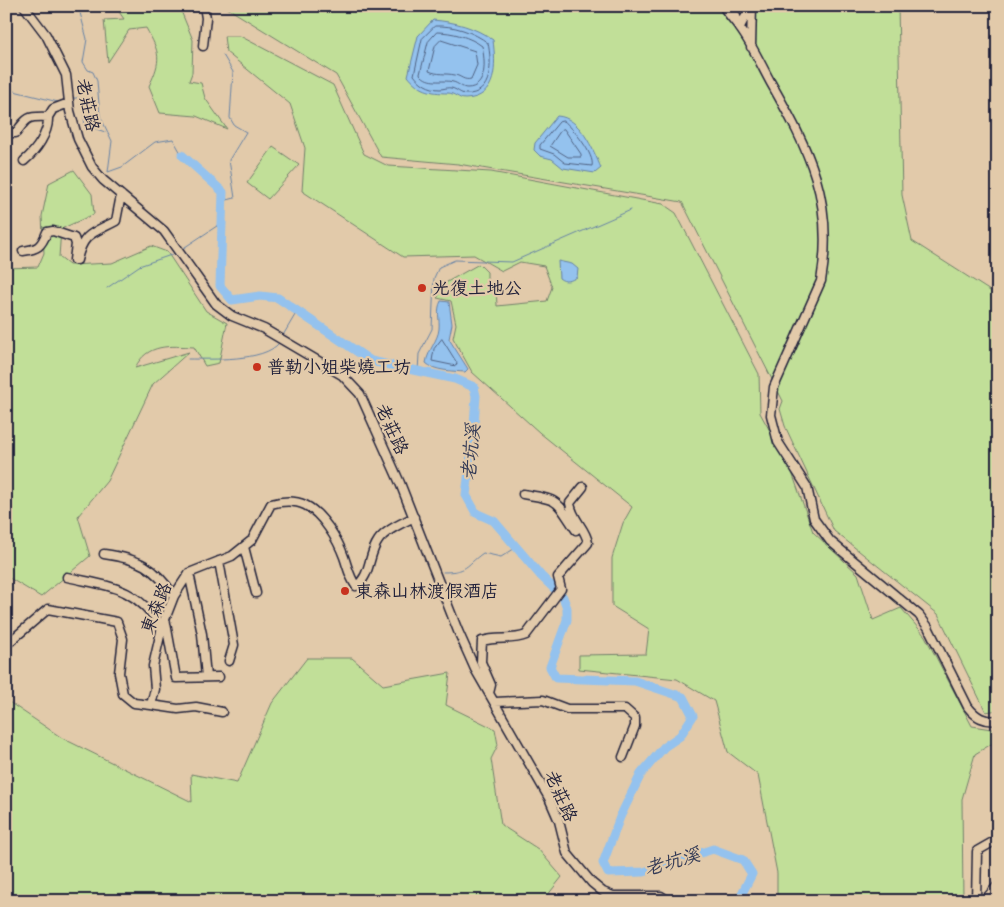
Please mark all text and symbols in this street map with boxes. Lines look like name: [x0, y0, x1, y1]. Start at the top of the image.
street label: 老莊路: [67, 75, 109, 135]
place label: 光復土地公: [432, 272, 522, 304]
marker: 光復土地公: [416, 282, 428, 294]
place label: 普勒小姐柴燒工坊: [267, 351, 411, 383]
marker: 普勒小姐柴燒工坊: [251, 361, 263, 373]
street label: 老莊路: [366, 398, 418, 460]
water label: 老坑溪: [452, 421, 490, 482]
place label: 東森山林渡假酒店: [355, 575, 499, 607]
street label: 東森路: [131, 577, 181, 639]
marker: 東森山林渡假酒店: [339, 585, 351, 597]
street label: 老莊路: [535, 765, 587, 827]
water label: 老坑溪: [640, 837, 705, 885]

